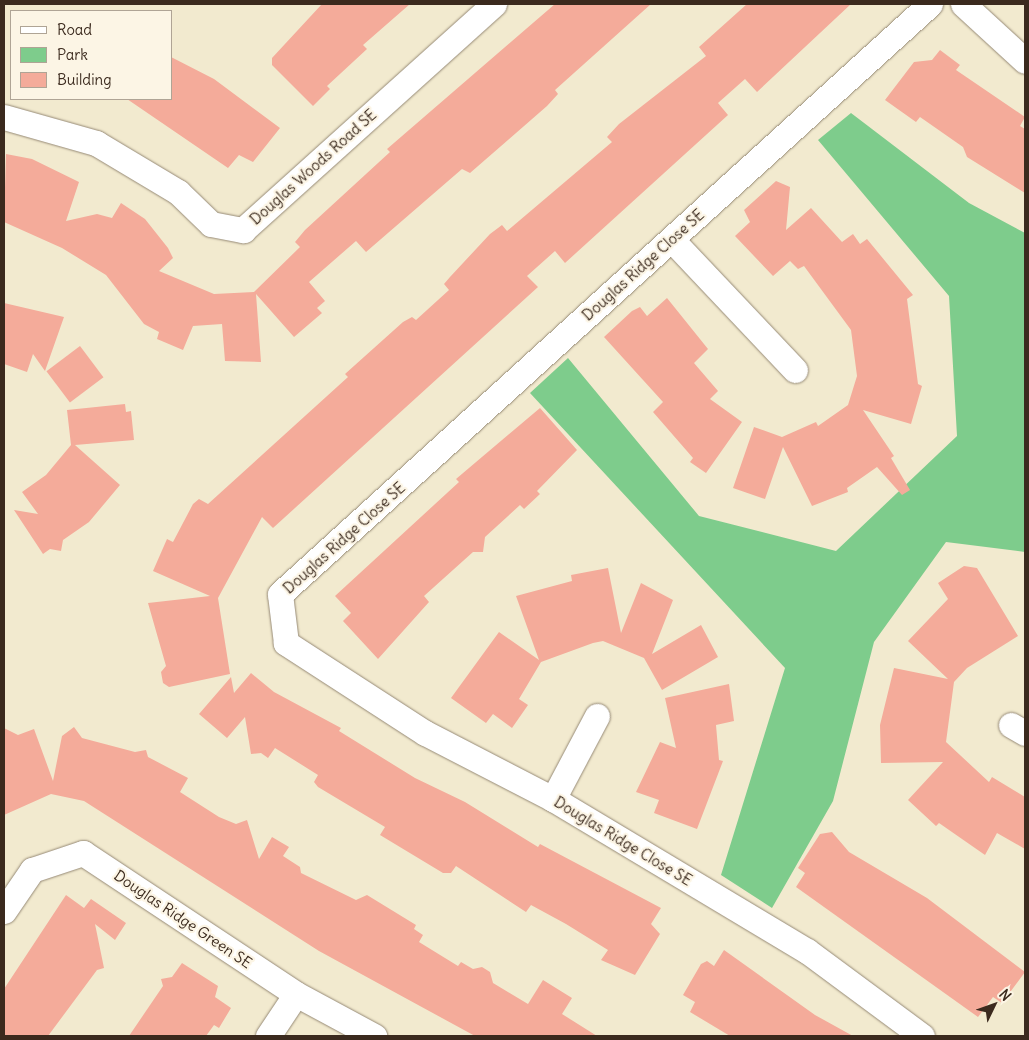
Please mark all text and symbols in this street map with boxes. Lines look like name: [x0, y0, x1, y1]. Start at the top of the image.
legend: [10, 10, 172, 100]
text: Road: [57, 20, 92, 39]
text: Park: [57, 45, 88, 64]
text: Building: [57, 70, 112, 89]
street label: Douglas Woods Road SE: [246, 106, 380, 228]
street label: Douglas Ridge Close SE: [578, 206, 708, 324]
street label: Douglas Ridge Close SE: [279, 479, 409, 597]
street label: Douglas Ridge Close SE: [551, 793, 695, 889]
street label: Douglas Ridge Green SE: [111, 866, 255, 972]
north arrow: [969, 980, 1019, 1030]
text: N: [995, 985, 1015, 1005]

